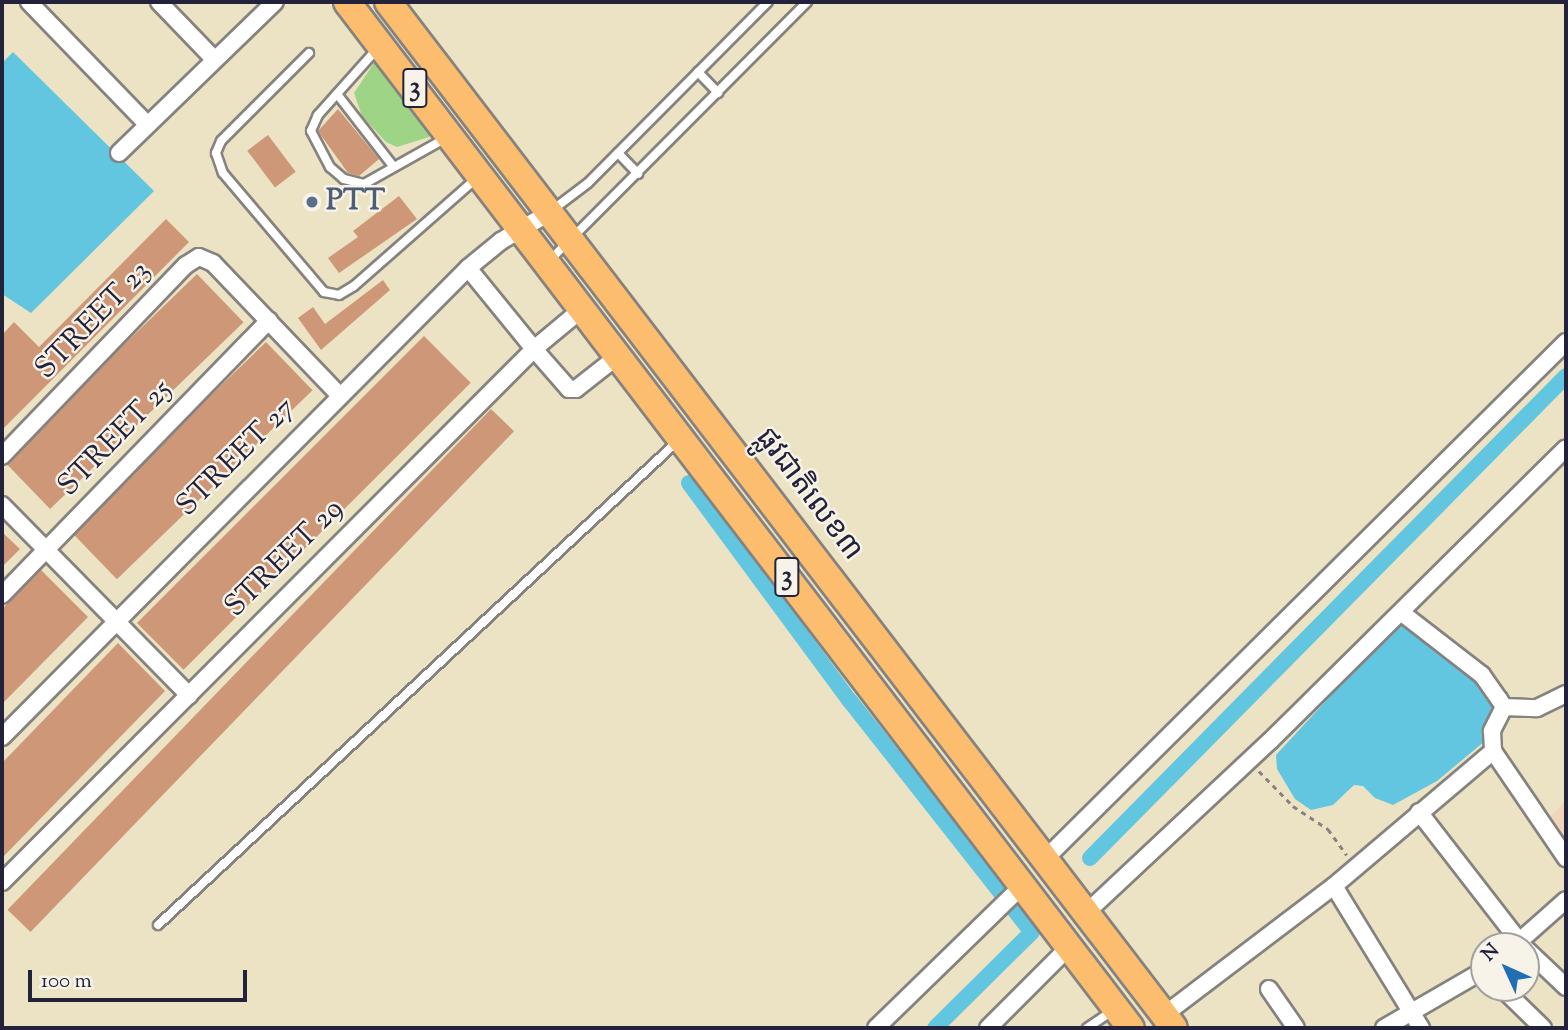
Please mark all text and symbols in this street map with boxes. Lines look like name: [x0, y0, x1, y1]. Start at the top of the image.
road number: 3: [401, 64, 429, 112]
place label: PTT: [326, 184, 385, 220]
marker: PTT: [304, 194, 320, 210]
street label: STREET 23: [29, 254, 159, 388]
street label: STREET 25: [51, 373, 181, 505]
street label: STREET 27: [170, 391, 304, 525]
street label: ផ្លូវជាតិលេខ៣: [746, 422, 870, 568]
street label: STREET 29: [218, 492, 352, 626]
road number: 3: [773, 552, 801, 602]
north arrow: [1470, 932, 1540, 1002]
text: N: [1476, 938, 1506, 968]
scale bar: [32, 956, 250, 1000]
text: 100 m: [41, 967, 92, 997]

